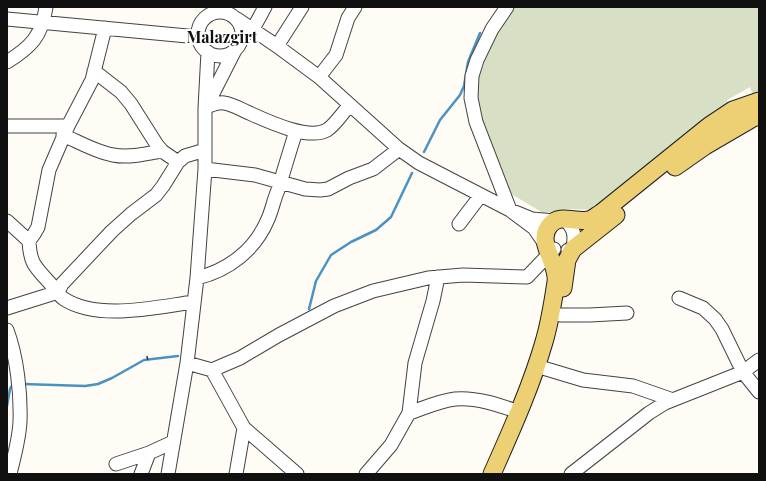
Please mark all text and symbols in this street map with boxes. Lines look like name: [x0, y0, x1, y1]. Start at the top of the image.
district label: Malazgirt: [187, 26, 258, 47]

